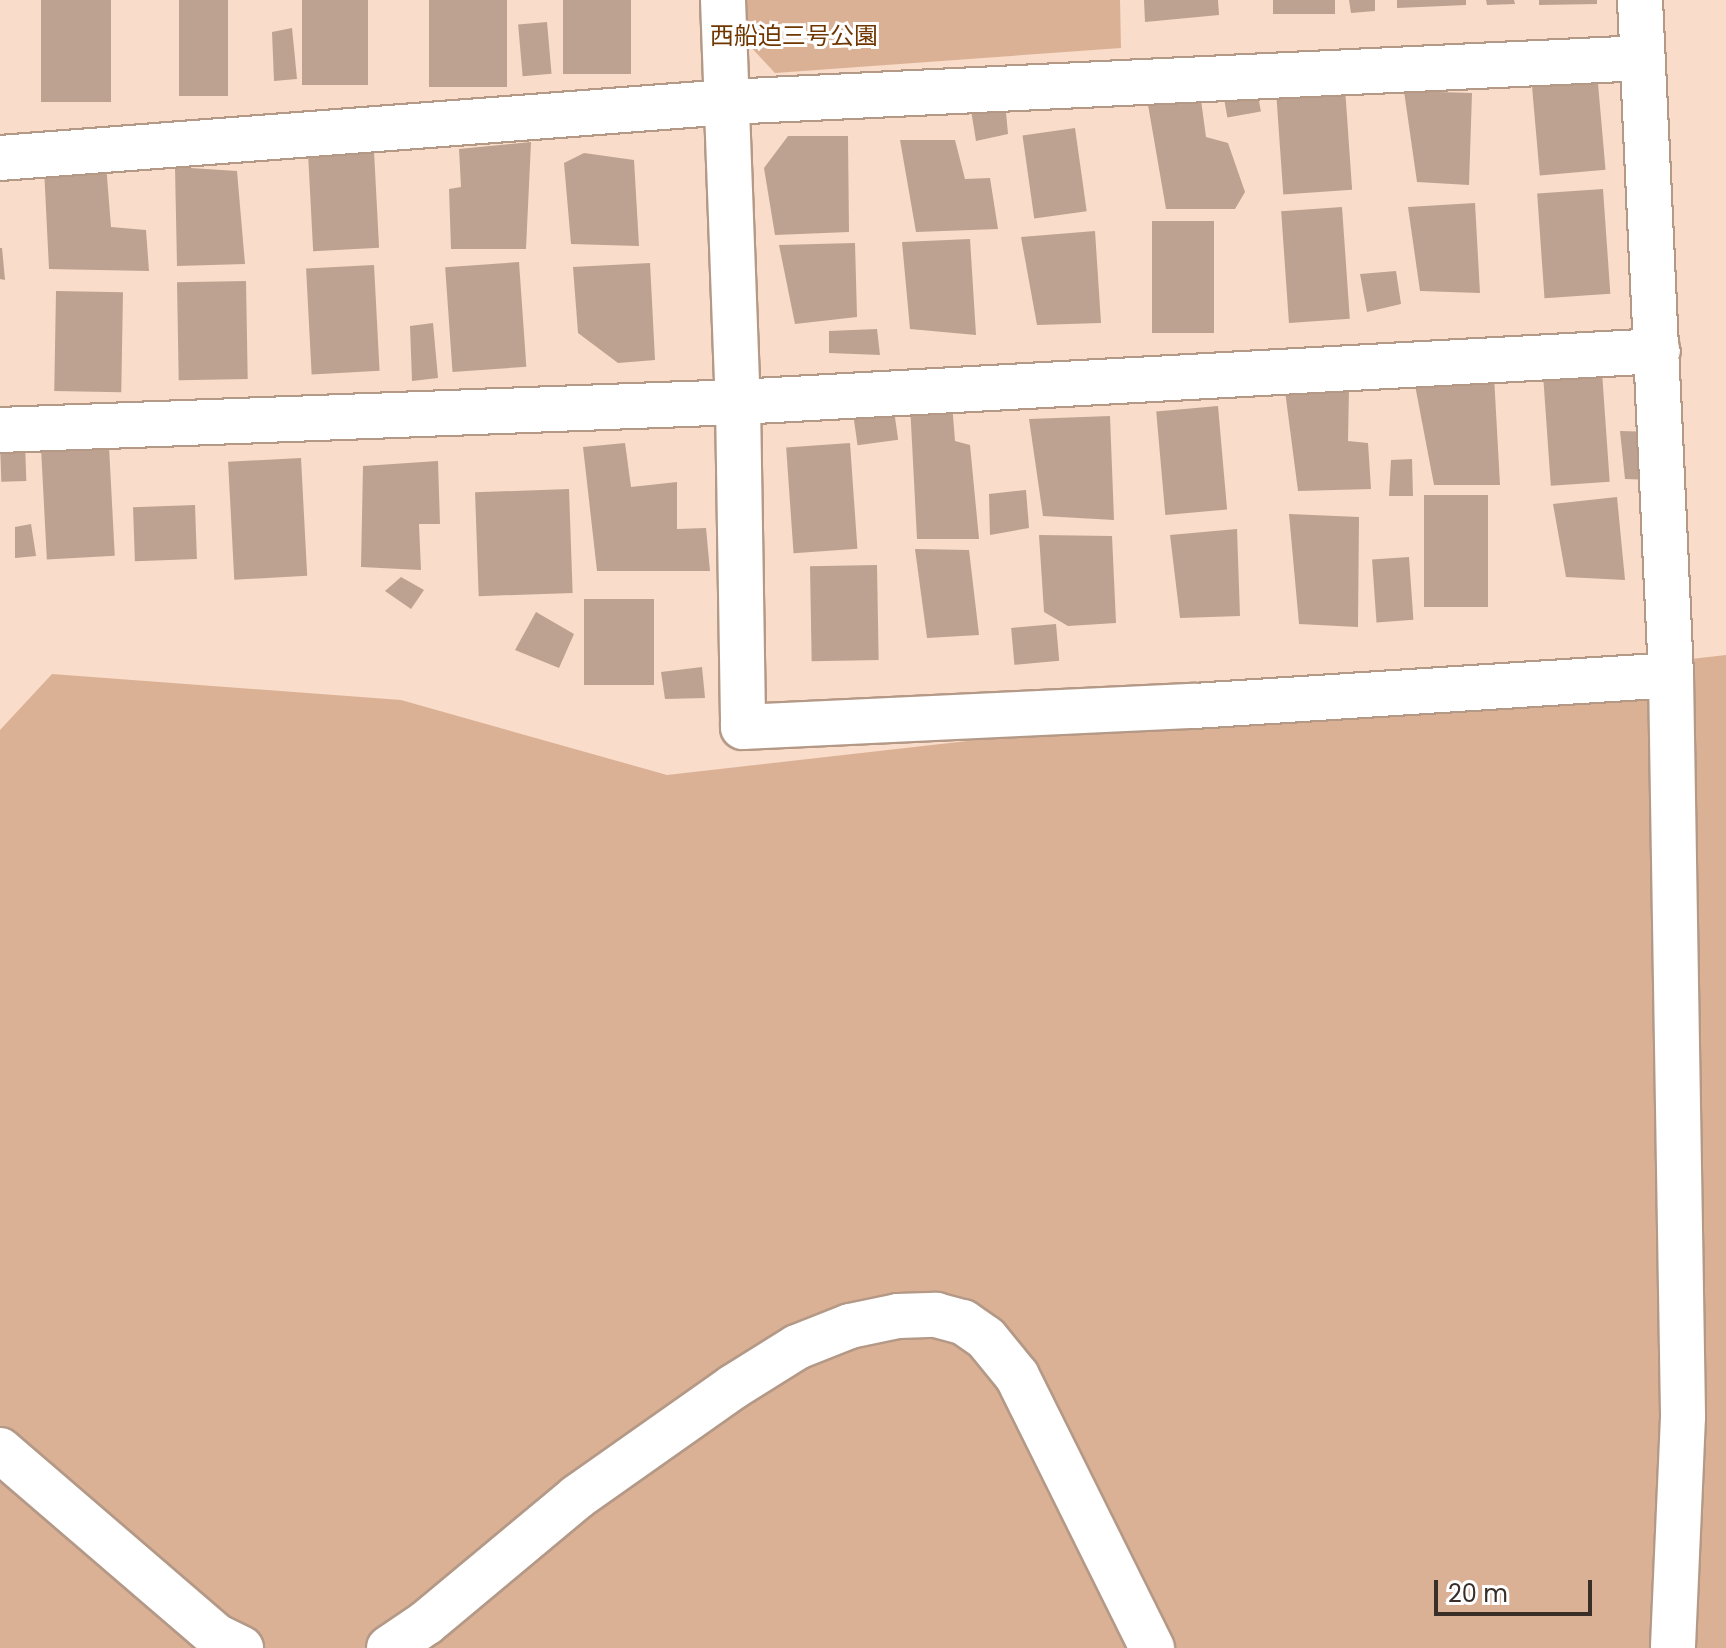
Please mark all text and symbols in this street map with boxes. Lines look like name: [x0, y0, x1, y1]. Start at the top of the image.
park label: 西船迫三号公園: [710, 22, 878, 50]
scale bar: [1438, 1564, 1596, 1614]
text: 20 m: [1448, 1577, 1508, 1610]

